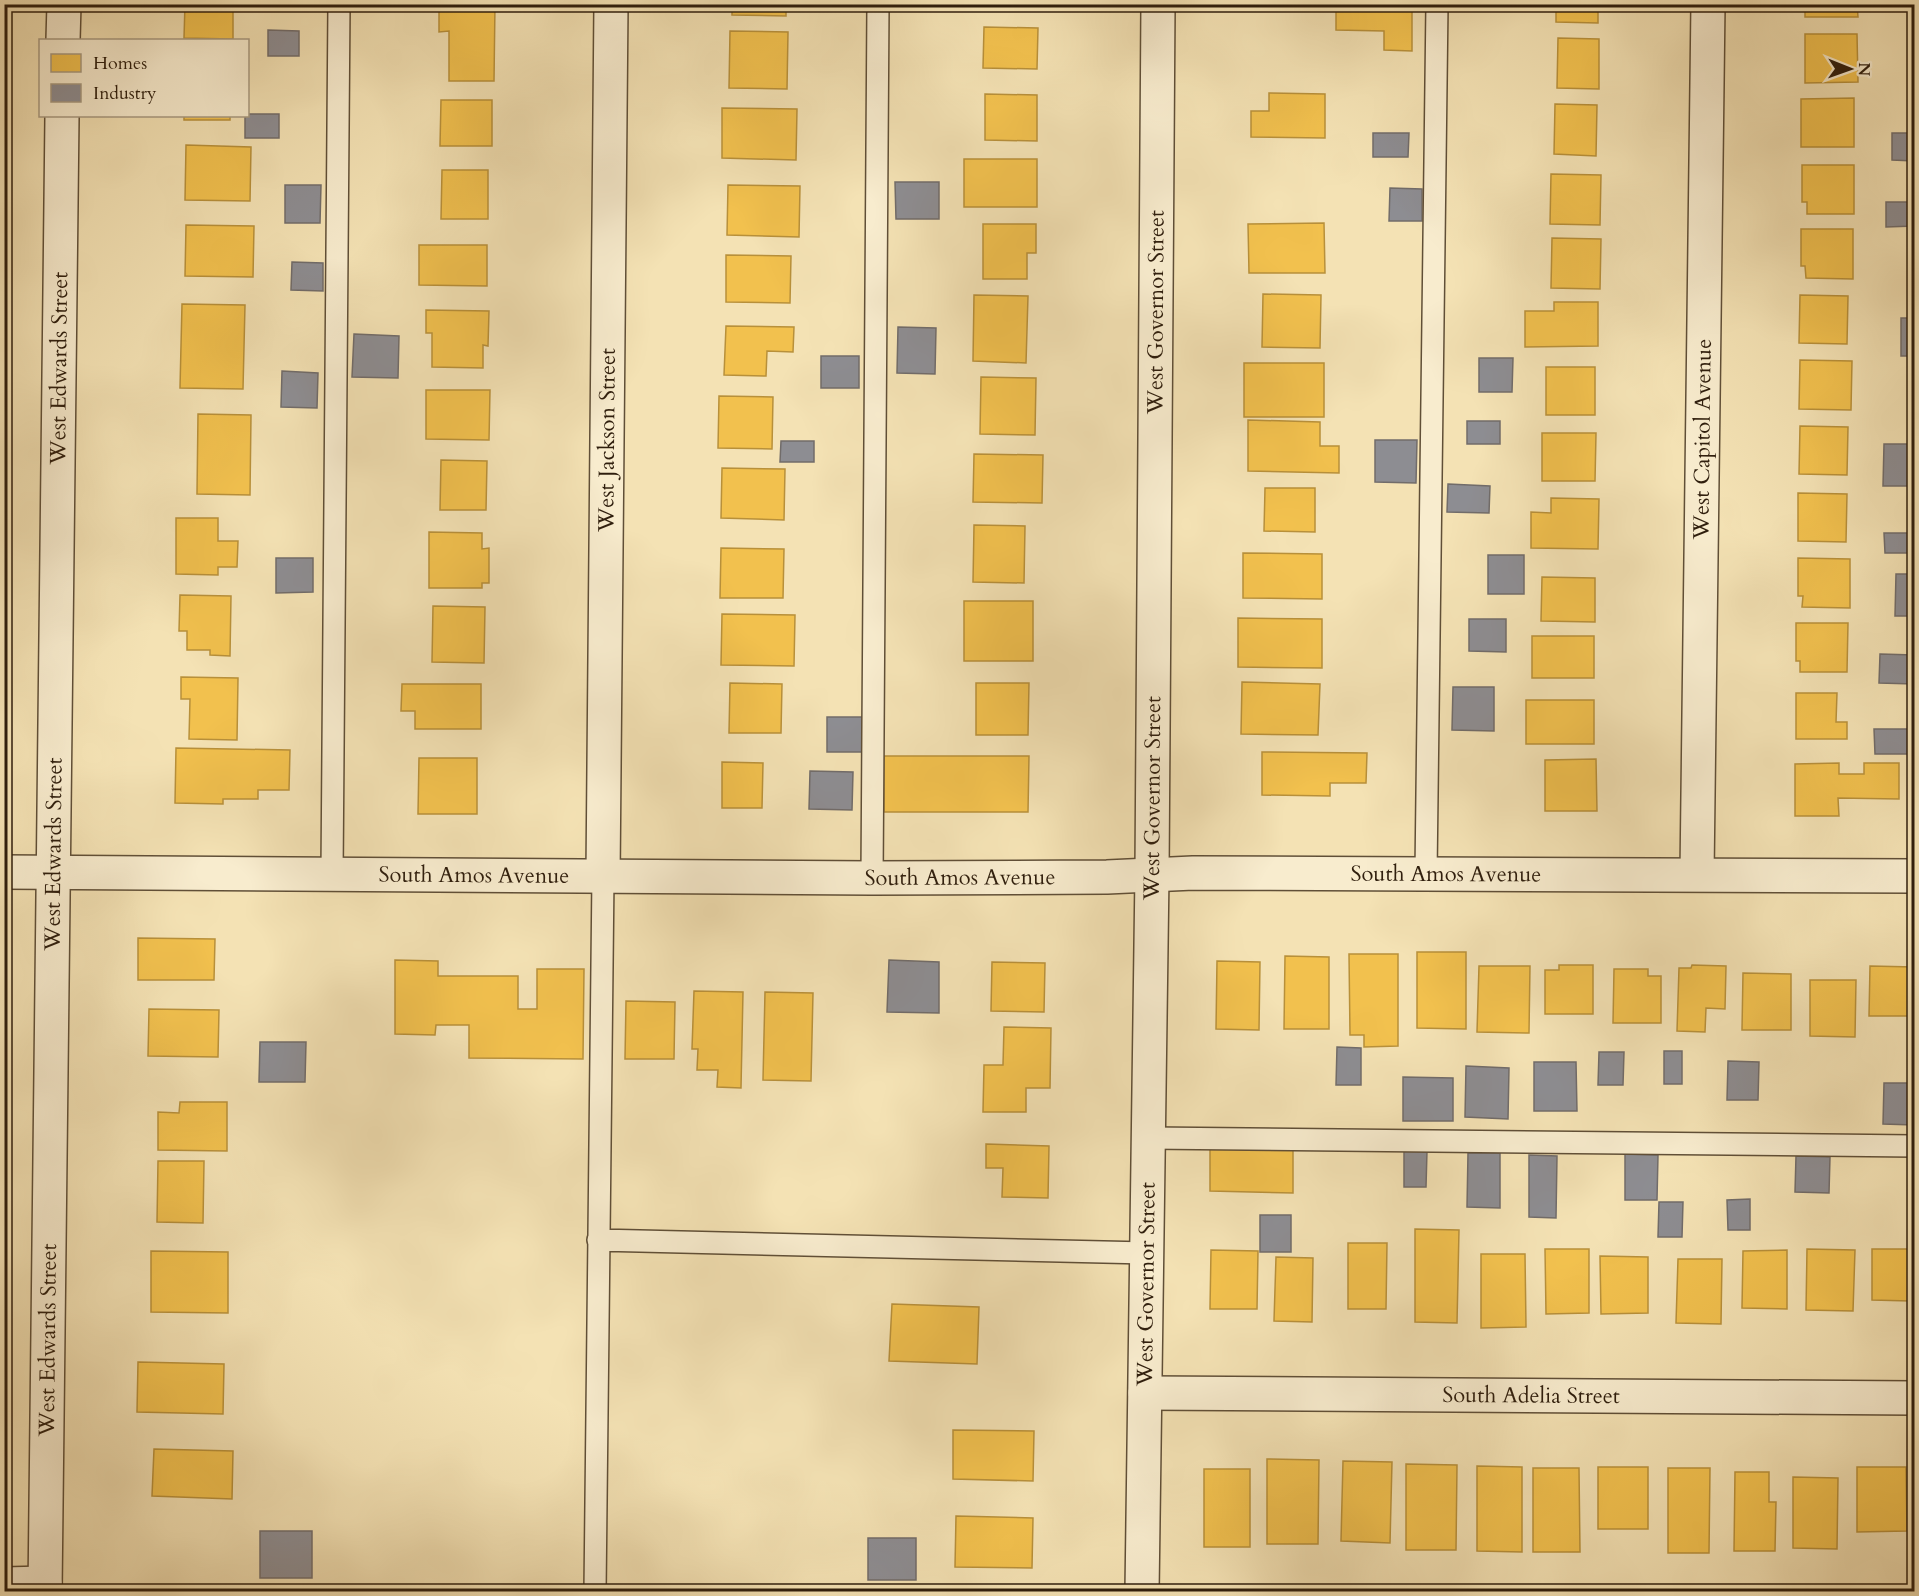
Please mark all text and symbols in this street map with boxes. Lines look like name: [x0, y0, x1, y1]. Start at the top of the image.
legend: [39, 39, 249, 117]
north arrow: [1820, 39, 1880, 99]
text: Homes: [93, 51, 147, 76]
text: N: [1853, 62, 1875, 76]
text: Industry: [93, 81, 157, 106]
street label: West Governor Street: [1140, 210, 1172, 415]
street label: West Edwards Street: [43, 271, 75, 466]
street label: West Capitol Avenue: [1686, 339, 1719, 541]
street label: West Jackson Street: [591, 348, 623, 533]
street label: West Governor Street: [1137, 696, 1168, 901]
street label: West Edwards Street: [37, 757, 70, 952]
street label: South Amos Avenue: [1350, 859, 1541, 889]
street label: South Amos Avenue: [378, 860, 569, 891]
street label: South Amos Avenue: [864, 862, 1055, 893]
street label: West Governor Street: [1130, 1182, 1163, 1387]
street label: West Edwards Street: [32, 1243, 64, 1438]
street label: South Adelia Street: [1442, 1380, 1620, 1411]

